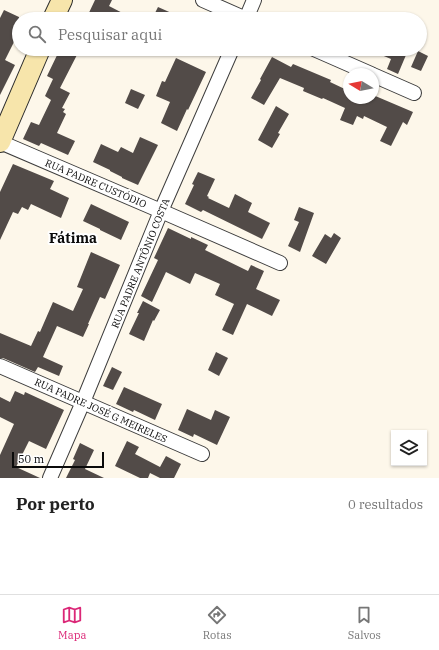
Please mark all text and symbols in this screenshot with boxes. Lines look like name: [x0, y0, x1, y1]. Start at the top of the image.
search box: [12, 12, 427, 56]
icon: search: [26, 23, 48, 45]
text: Pesquisar aqui: [58, 25, 162, 44]
north arrow: [343, 68, 379, 104]
street label: RUA PADRE CUSTÓDIO: [43, 156, 148, 211]
street label: RUA PADRE ANTÔNIO COSTA: [108, 196, 173, 330]
district label: Fátima: [49, 229, 97, 247]
street label: RUA PADRE JOSÉ G MEIRELES: [32, 375, 169, 446]
map controls: [391, 430, 427, 466]
button: layers: [391, 430, 427, 466]
scale bar: [12, 450, 104, 469]
text: 50 m: [18, 452, 44, 466]
text: Por perto: [16, 493, 95, 515]
text: 0 resultados: [348, 496, 423, 513]
tab: Mapa: [58, 604, 87, 642]
tab: Rotas: [203, 604, 232, 642]
tab: Salvos: [348, 604, 381, 642]

